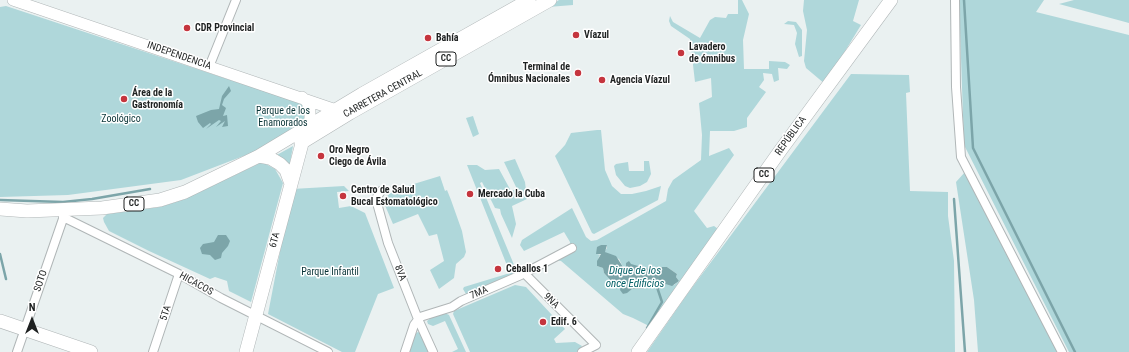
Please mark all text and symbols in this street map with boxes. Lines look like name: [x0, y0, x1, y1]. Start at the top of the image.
place label: CDR Provincial: [195, 22, 254, 34]
marker: CDR Provincial: [182, 23, 192, 33]
place label: Víazul: [584, 29, 609, 41]
marker: Víazul: [571, 30, 581, 40]
place label: Bahía: [436, 32, 459, 44]
marker: Bahía: [423, 33, 433, 43]
street label: INDEPENDENCIA: [145, 39, 213, 73]
place label: Lavadero de ómnibus: [689, 41, 735, 64]
marker: Lavadero de ómnibus: [676, 48, 686, 58]
road number: CC: [436, 52, 456, 66]
place label: Terminal de Ómnibus Nacionales: [488, 61, 570, 84]
street label: CARRETERA CENTRAL: [341, 67, 425, 121]
marker: Terminal de Ómnibus Nacionales: [573, 68, 583, 78]
place label: Agencia Víazul: [610, 74, 670, 86]
marker: Agencia Víazul: [597, 75, 607, 85]
place label: Área de la Gastronomía: [132, 87, 183, 110]
marker: Área de la Gastronomía: [119, 94, 129, 104]
park label: Parque de los Enamorados: [256, 105, 310, 128]
park label: Zoológico: [101, 113, 141, 125]
street label: REPÚBLICA: [773, 114, 809, 158]
place label: Oro Negro Ciego de Ávila: [329, 144, 386, 168]
marker: Oro Negro Ciego de Ávila: [316, 151, 326, 161]
road number: CC: [754, 168, 774, 182]
place label: Centro de Salud Bucal Estomatológico: [351, 184, 438, 208]
place label: Mercado la Cuba: [478, 188, 545, 200]
marker: Mercado la Cuba: [465, 189, 475, 199]
marker: Centro de Salud Bucal Estomatológico: [338, 191, 348, 201]
road number: CC: [124, 197, 144, 211]
street label: 6TA: [267, 231, 283, 249]
street label: 8VA: [392, 263, 408, 283]
place label: Ceballos 1: [506, 263, 548, 275]
marker: Ceballos 1: [493, 264, 503, 274]
water label: Dique de los once Edificios: [606, 264, 664, 290]
park label: Parque Infantil: [301, 266, 359, 278]
street label: SOTO: [32, 269, 50, 293]
street label: HICACOS: [177, 270, 215, 298]
street label: 7MA: [468, 284, 490, 302]
street label: 9NA: [541, 291, 561, 311]
north arrow: [12, 300, 52, 340]
text: N: [29, 301, 35, 314]
street label: 5TA: [158, 304, 174, 322]
place label: Edif. 6: [551, 316, 577, 328]
marker: Edif. 6: [538, 317, 548, 327]

